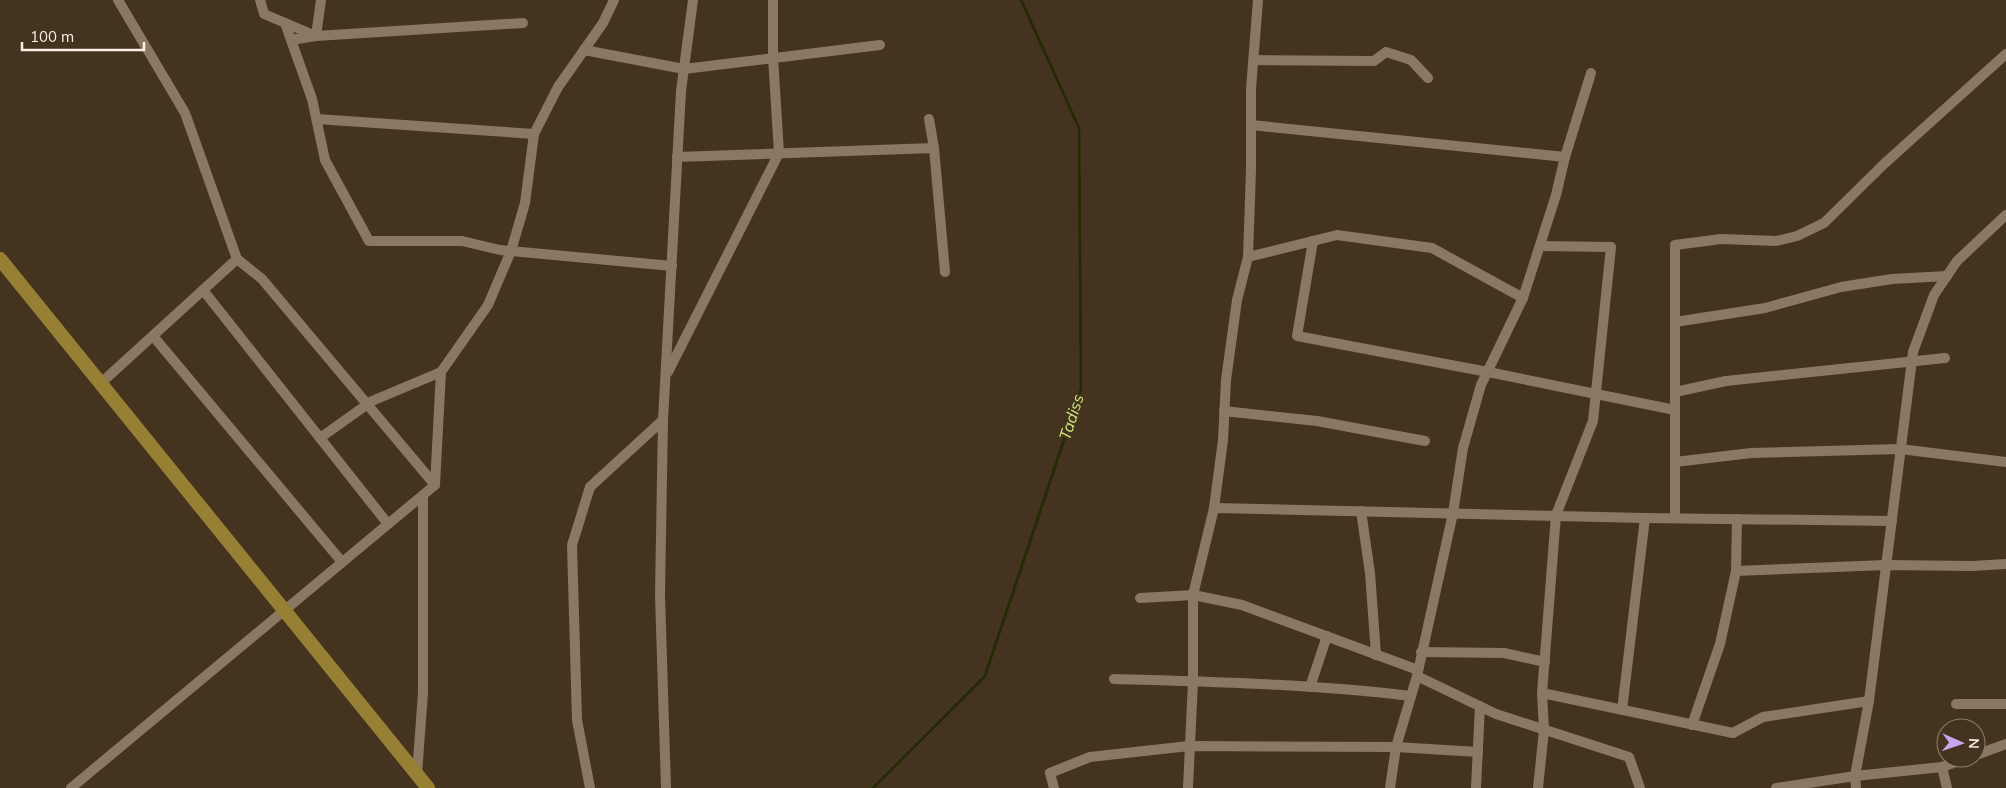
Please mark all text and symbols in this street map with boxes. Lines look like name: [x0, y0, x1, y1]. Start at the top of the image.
scale bar: [22, 20, 145, 52]
text: 100 m: [30, 27, 74, 46]
water label: Tadiss: [1054, 391, 1088, 443]
north arrow: [1936, 718, 1986, 768]
text: N: [1965, 738, 1983, 749]

